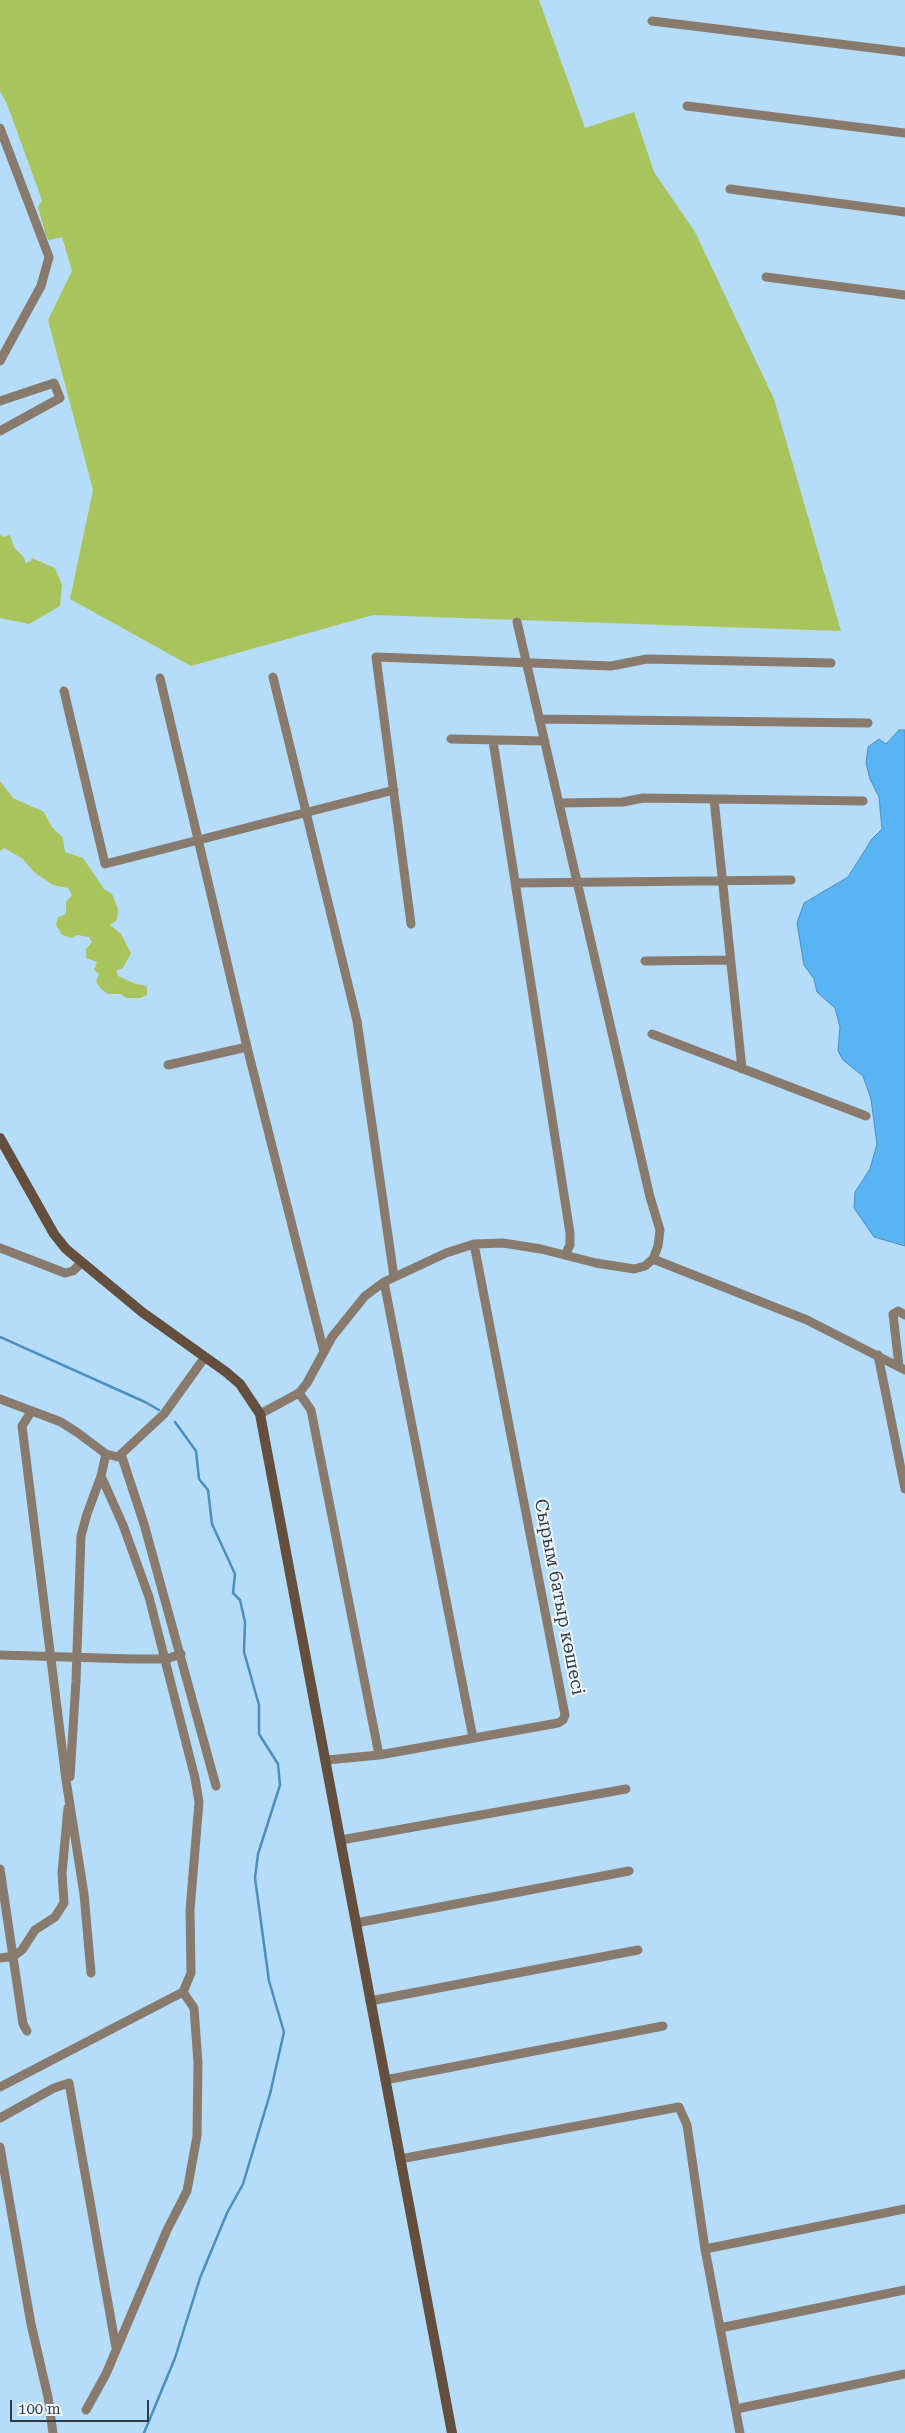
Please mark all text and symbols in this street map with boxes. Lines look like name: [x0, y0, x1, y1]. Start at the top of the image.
street label: Сырым батыр көшесі: [529, 1497, 589, 1697]
scale bar: [12, 2390, 151, 2422]
text: 100 m: [18, 2400, 61, 2418]

